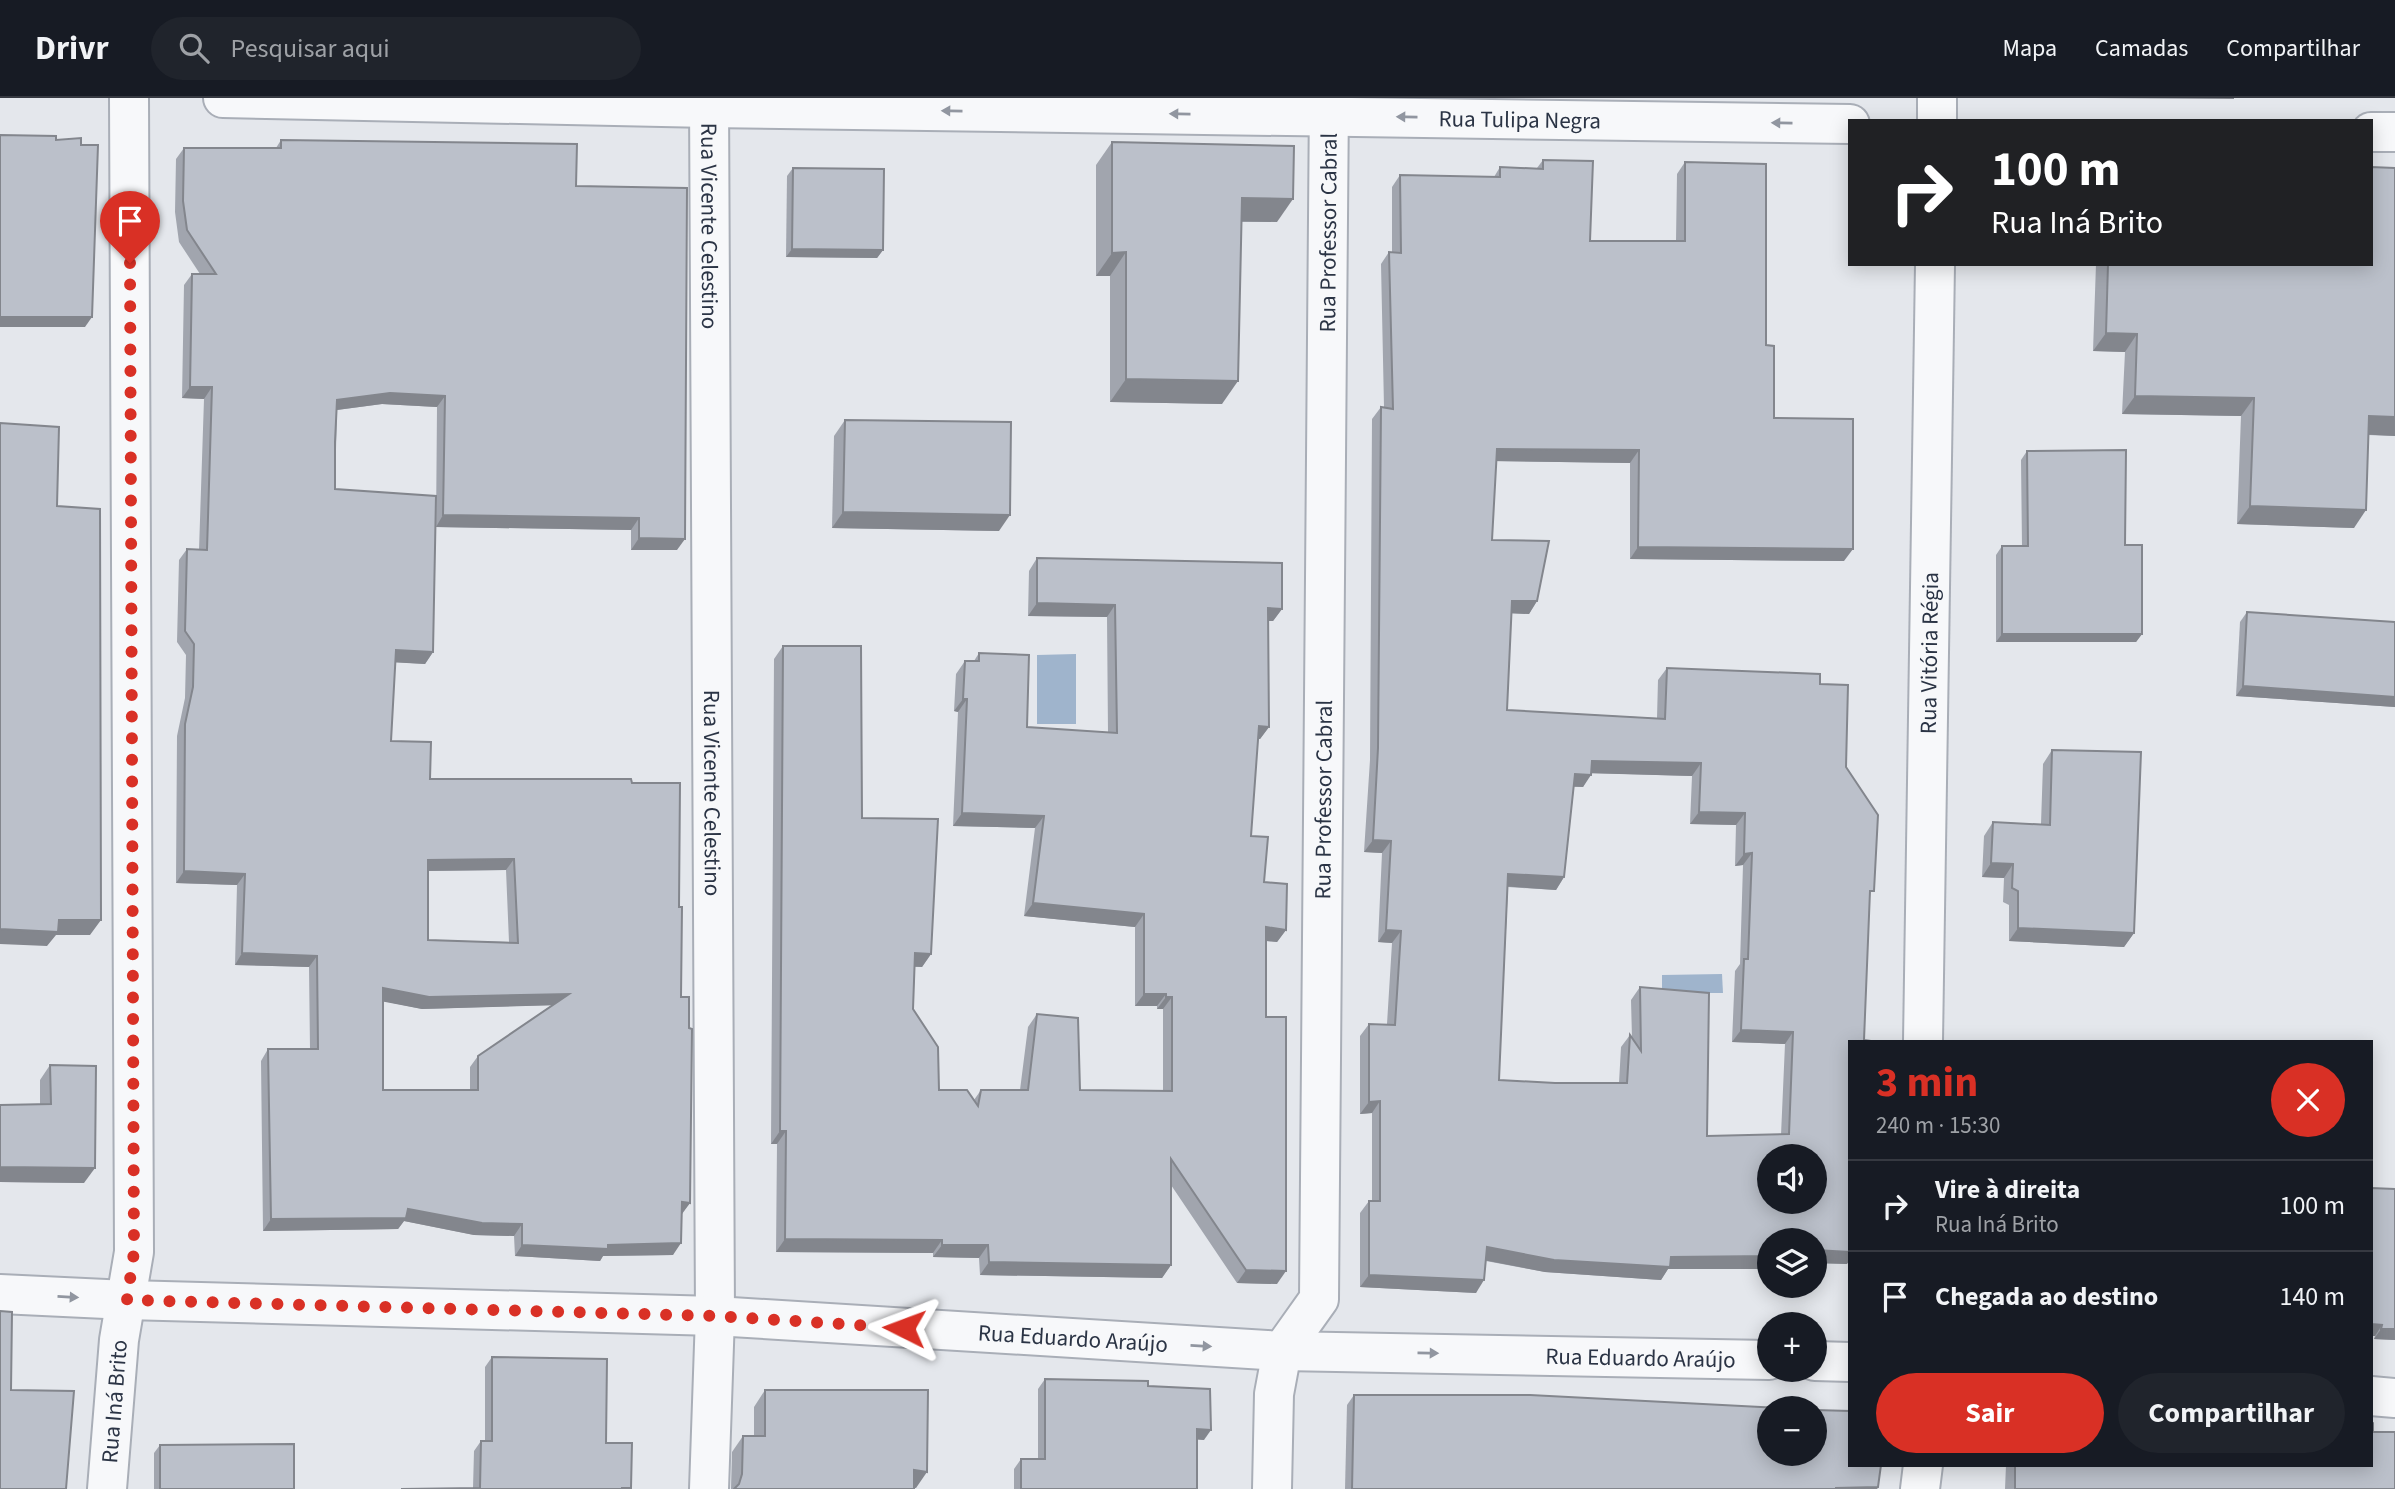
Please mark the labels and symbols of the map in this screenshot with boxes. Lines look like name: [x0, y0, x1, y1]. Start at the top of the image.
street label: Rua Tulipa Negra: [1438, 102, 1601, 137]
one-way arrow: [941, 105, 963, 117]
one-way arrow: [1168, 108, 1190, 120]
one-way arrow: [1396, 111, 1418, 123]
one-way arrow: [1770, 117, 1792, 129]
street label: Rua Vicente Celestino: [693, 123, 727, 329]
street label: Rua Professor Cabral: [1311, 133, 1345, 333]
pin: [100, 191, 160, 263]
street label: Rua Vitória Régia: [1911, 572, 1947, 734]
street label: Rua Vicente Celestino: [695, 690, 729, 896]
street label: Rua Professor Cabral: [1306, 700, 1340, 900]
position arrow: [867, 1291, 941, 1365]
one-way arrow: [57, 1292, 79, 1303]
street label: Rua Eduardo Araújo: [977, 1316, 1169, 1360]
street label: Rua Iná Brito: [93, 1338, 135, 1464]
street label: Rua Eduardo Araújo: [1545, 1339, 1736, 1376]
one-way arrow: [1190, 1340, 1212, 1351]
one-way arrow: [1418, 1347, 1440, 1359]

